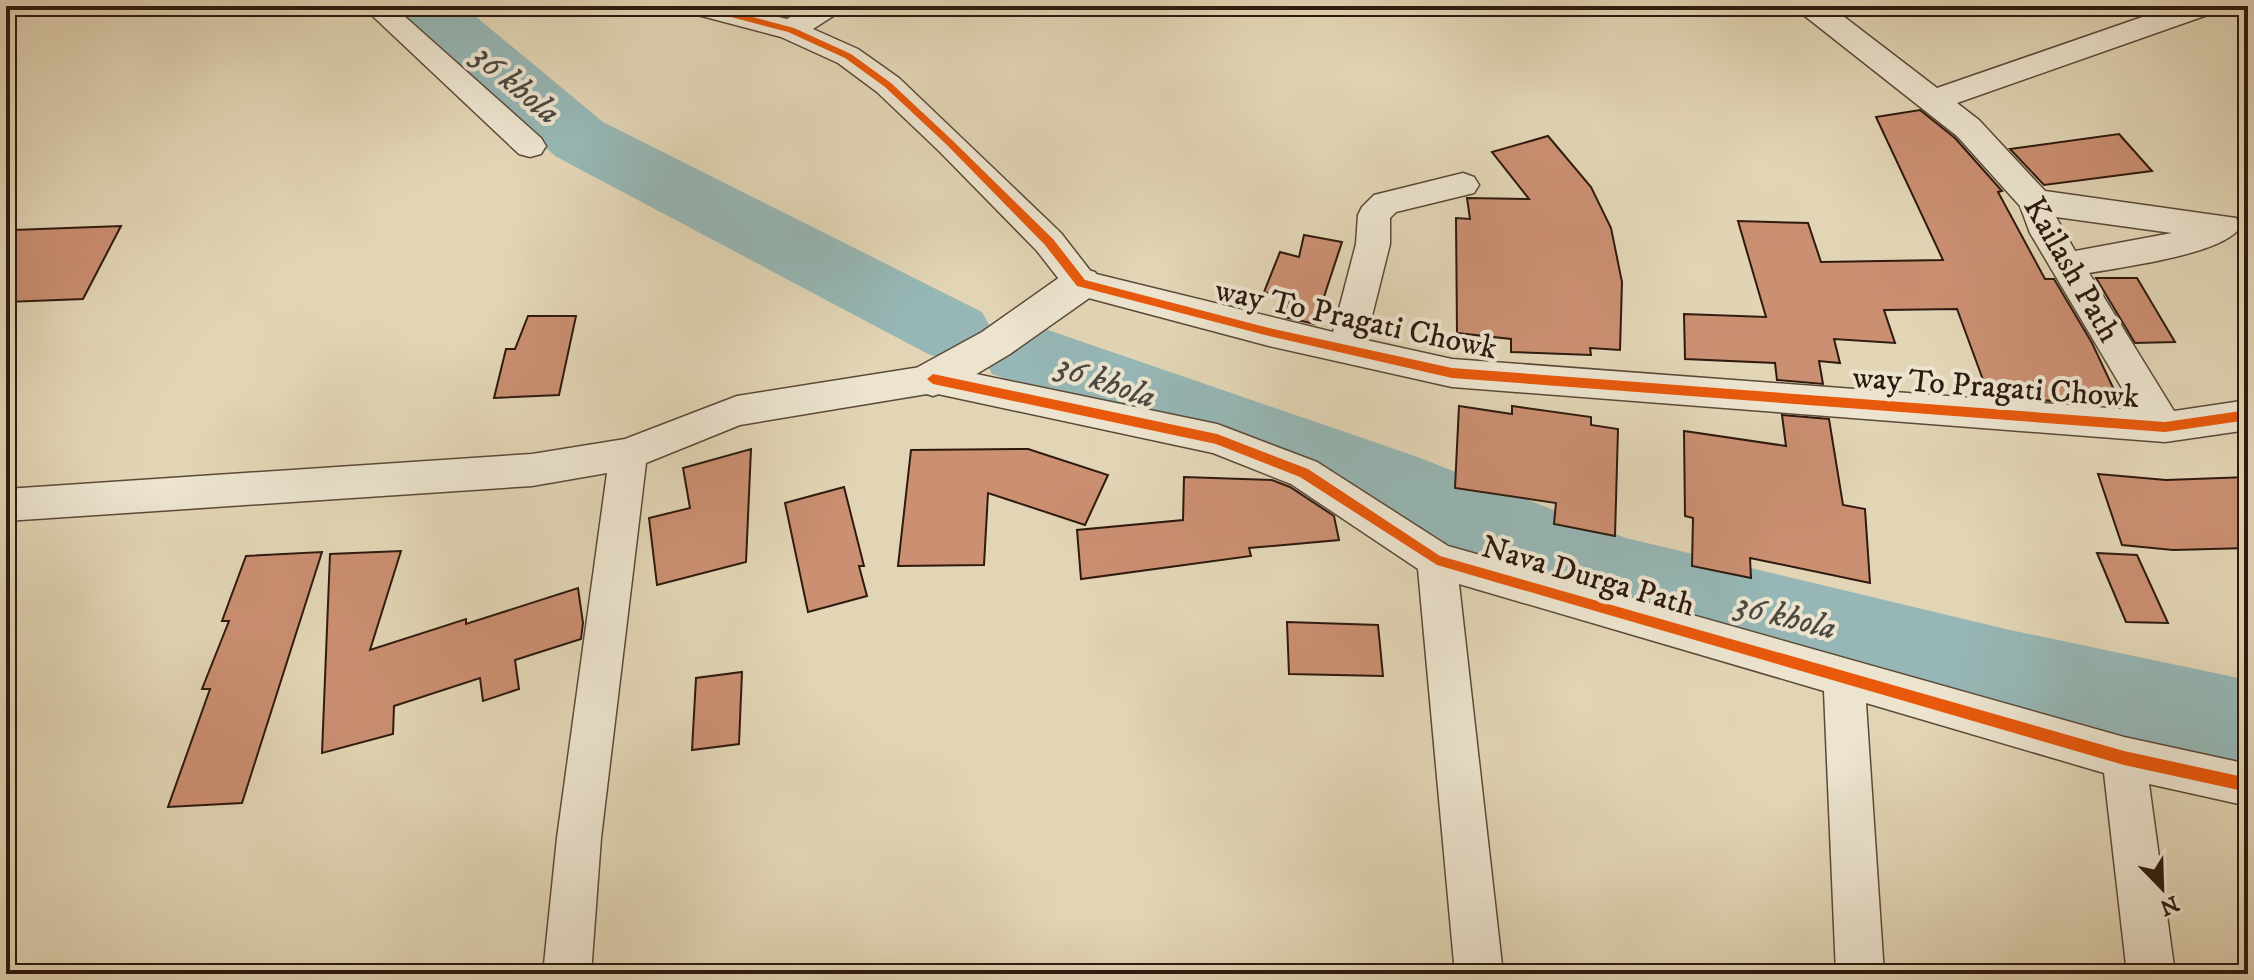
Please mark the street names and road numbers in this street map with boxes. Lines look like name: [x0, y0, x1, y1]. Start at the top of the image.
street label: Kailash Path: [2013, 190, 2129, 350]
street label: way To Pragati Chowk: [1210, 270, 1501, 369]
street label: way To Pragati Chowk: [1850, 358, 2141, 418]
street label: Nava Durga Path: [1477, 527, 1699, 627]

